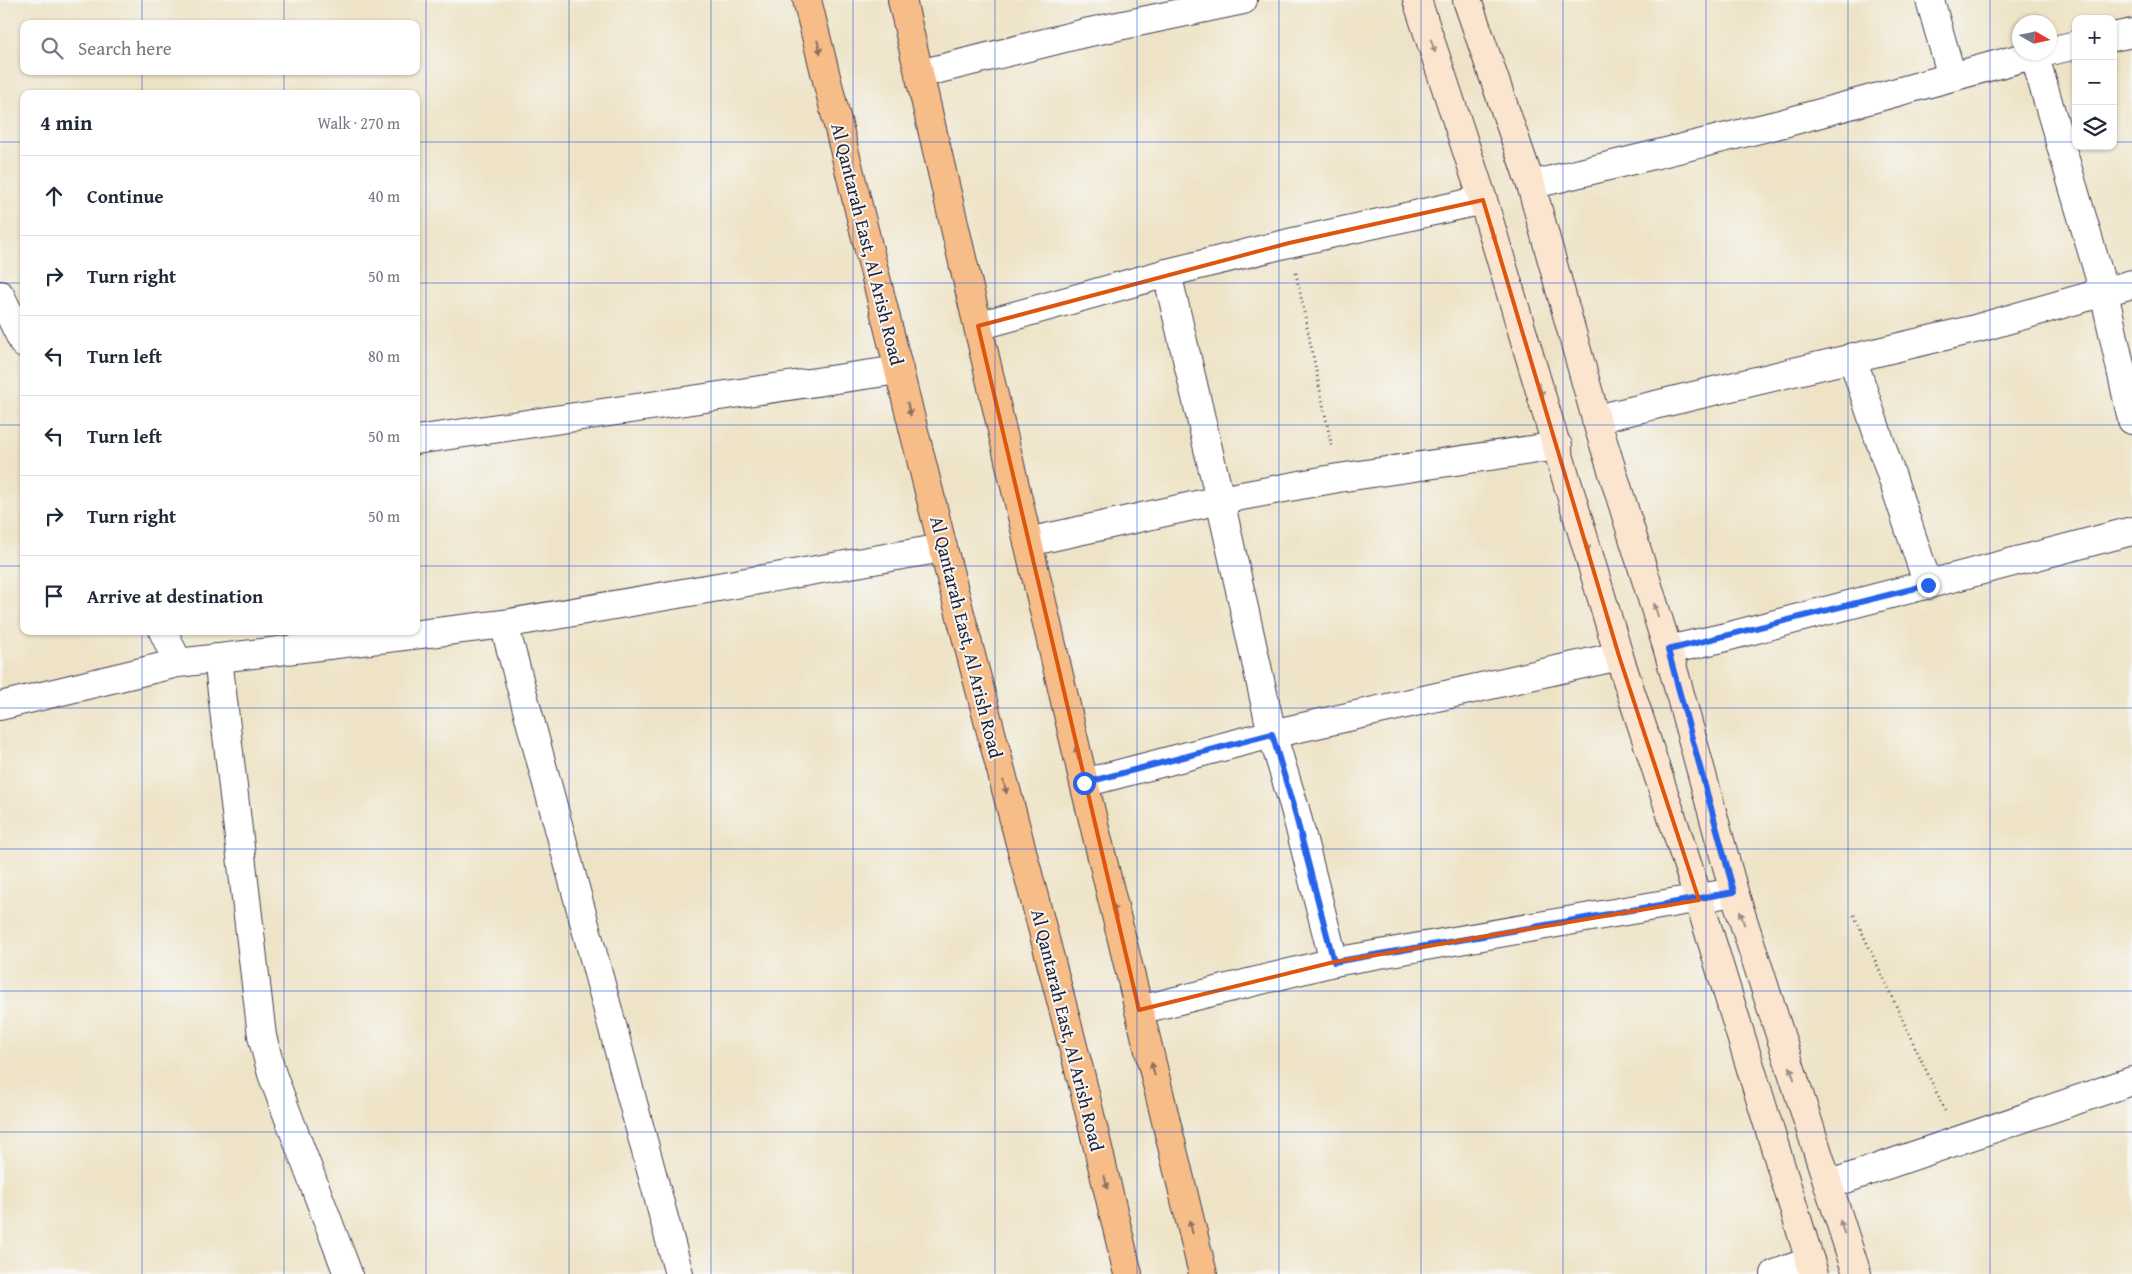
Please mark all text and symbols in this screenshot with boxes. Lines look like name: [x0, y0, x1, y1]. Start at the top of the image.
north arrow: [2012, 15, 2057, 60]
map controls: [2072, 15, 2117, 150]
button: +: [2072, 15, 2117, 60]
search box: [20, 20, 420, 75]
icon: search: [38, 34, 66, 62]
text: Search here: [78, 34, 172, 62]
one-way arrow: [1429, 39, 1437, 54]
one-way arrow: [815, 40, 823, 55]
button: −: [2072, 60, 2117, 105]
button: layers: [2072, 105, 2117, 150]
text: 4 min: [40, 107, 92, 138]
text: Walk · 270 m: [317, 111, 400, 135]
street label: Al Qantarah East, Al Arish Road: [824, 120, 912, 369]
icon: ahead: [40, 182, 68, 210]
text: Continue: [87, 182, 164, 210]
text: 40 m: [368, 184, 400, 208]
one-way arrow: [1490, 227, 1498, 242]
icon: right: [40, 262, 68, 290]
text: Turn right: [87, 262, 176, 290]
text: 50 m: [368, 264, 400, 288]
icon: left: [40, 342, 68, 370]
text: Turn left: [87, 342, 162, 370]
text: 80 m: [368, 344, 400, 368]
one-way arrow: [1537, 382, 1545, 397]
one-way arrow: [905, 401, 913, 416]
icon: left: [40, 422, 68, 450]
text: Turn left: [87, 422, 162, 450]
text: 50 m: [368, 424, 400, 448]
icon: right: [40, 502, 68, 530]
text: Turn right: [87, 502, 176, 530]
text: 50 m: [368, 504, 400, 528]
street label: Al Qantarah East, Al Arish Road: [923, 513, 1011, 762]
one-way arrow: [1583, 538, 1591, 553]
route end: [1917, 574, 1940, 597]
icon: arrive: [40, 582, 68, 610]
text: Arrive at destination: [87, 582, 263, 610]
one-way arrow: [1652, 602, 1660, 617]
one-way arrow: [1073, 745, 1081, 760]
route start: [1073, 772, 1096, 795]
one-way arrow: [1002, 779, 1010, 794]
one-way arrow: [1111, 903, 1119, 918]
street label: Al Qantarah East, Al Arish Road: [1024, 906, 1112, 1155]
one-way arrow: [1738, 910, 1746, 925]
one-way arrow: [1149, 1061, 1157, 1076]
one-way arrow: [1788, 1065, 1796, 1080]
one-way arrow: [1102, 1174, 1110, 1189]
one-way arrow: [1187, 1219, 1195, 1234]
one-way arrow: [1838, 1220, 1846, 1235]

